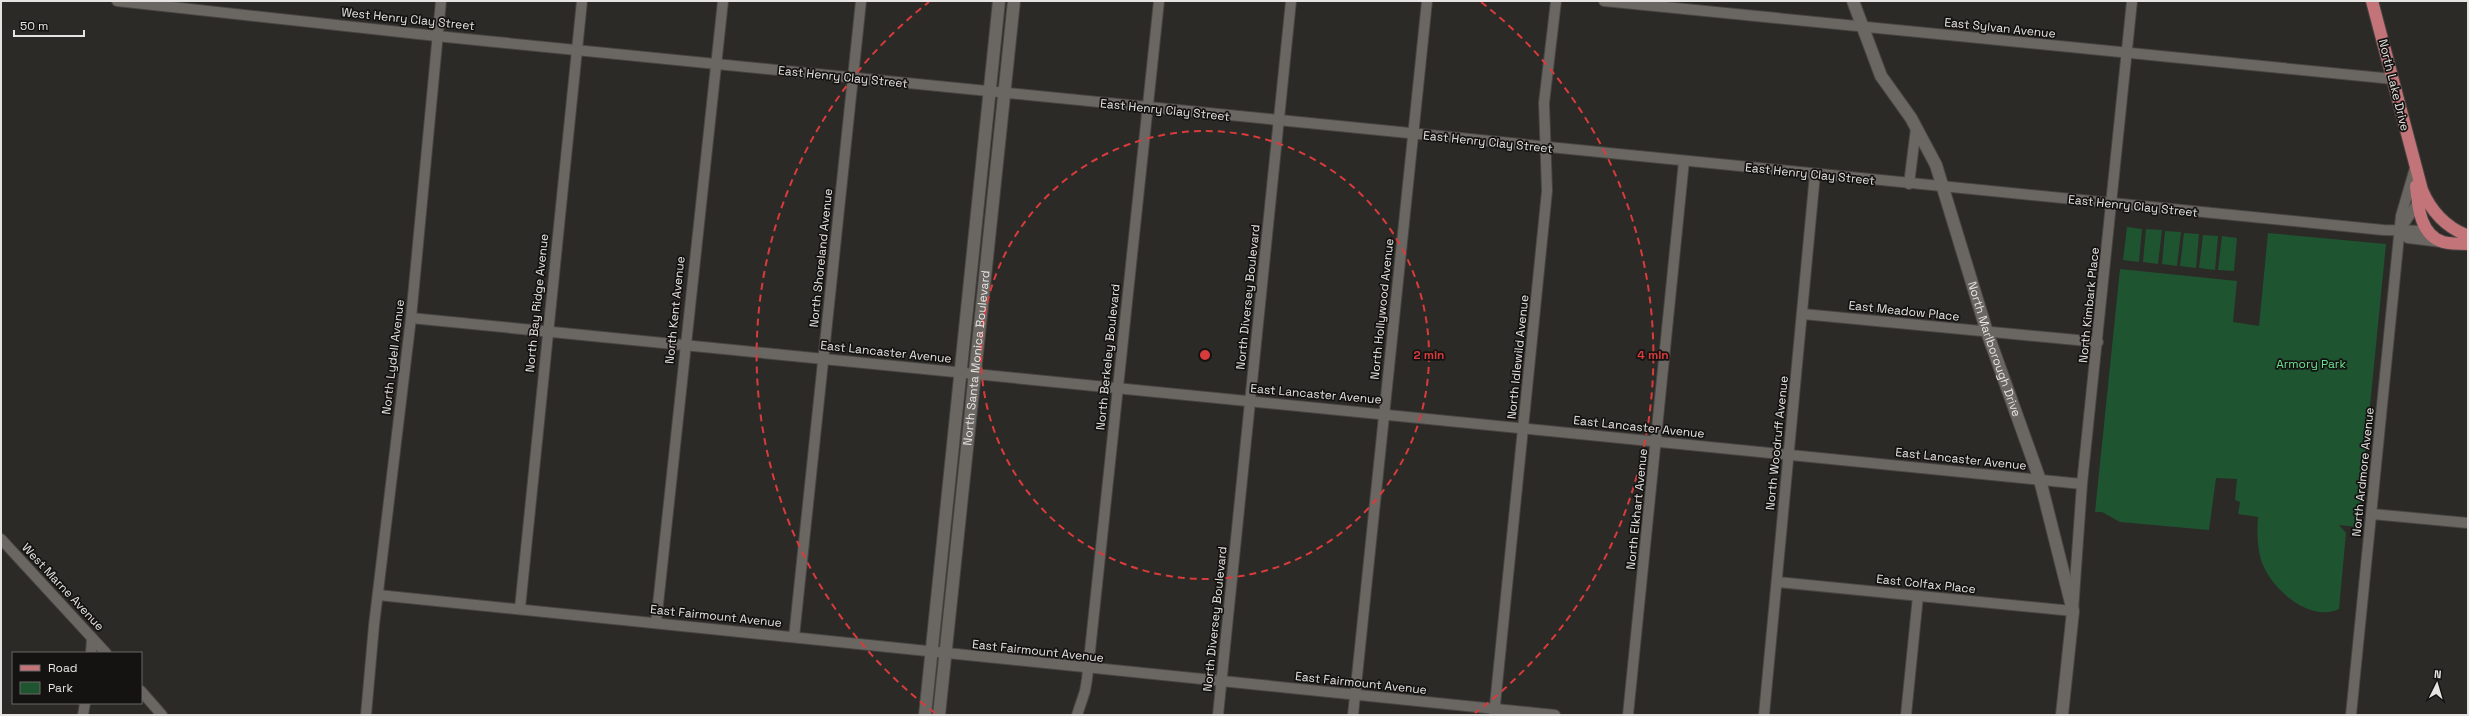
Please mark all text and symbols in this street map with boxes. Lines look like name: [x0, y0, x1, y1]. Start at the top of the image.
street label: West Henry Clay Street: [341, 4, 475, 34]
scale bar: [14, 12, 84, 38]
street label: East Sylvan Avenue: [1944, 14, 2056, 42]
text: 50 m: [20, 18, 48, 34]
street label: North Lake Drive: [2375, 37, 2413, 133]
street label: East Henry Clay Street: [777, 62, 909, 92]
street label: East Henry Clay Street: [1099, 95, 1231, 125]
street label: East Henry Clay Street: [1422, 127, 1554, 157]
street label: East Henry Clay Street: [1744, 159, 1876, 189]
street label: North Shoreland Avenue: [806, 188, 836, 328]
street label: East Henry Clay Street: [2067, 191, 2199, 221]
street label: North Diversey Boulevard: [1232, 224, 1264, 370]
street label: North Bay Ridge Avenue: [522, 233, 552, 373]
street label: North Hollywood Avenue: [1367, 238, 1397, 380]
street label: North Kimbark Place: [2075, 246, 2103, 364]
street label: North Kent Avenue: [661, 255, 689, 365]
street label: North Santa Monica Boulevard: [959, 270, 994, 446]
street label: North Marlborough Drive: [1964, 279, 2025, 419]
street label: North Berkeley Boulevard: [1092, 283, 1124, 431]
street label: North Idlewild Avenue: [1504, 294, 1532, 420]
street label: East Meadow Place: [1848, 297, 1960, 325]
street label: North Lydell Avenue: [378, 299, 408, 415]
street label: East Lancaster Avenue: [820, 337, 952, 367]
text: 2 min: [1413, 347, 1445, 363]
text: 4 min: [1637, 347, 1669, 363]
centre of rings: [1198, 348, 1212, 362]
park label: Armory Park: [2276, 356, 2346, 372]
street label: North Woodruff Avenue: [1762, 375, 1792, 511]
street label: East Lancaster Avenue: [1250, 380, 1382, 408]
street label: North Ardmore Avenue: [2348, 407, 2378, 537]
street label: East Lancaster Avenue: [1573, 412, 1705, 442]
street label: East Lancaster Avenue: [1895, 444, 2027, 474]
street label: North Elkhart Avenue: [1623, 448, 1651, 570]
street label: West Marne Avenue: [18, 540, 108, 634]
street label: North Diversey Boulevard: [1199, 546, 1231, 692]
street label: East Colfax Place: [1875, 571, 1977, 597]
street label: East Fairmount Avenue: [649, 601, 783, 631]
street label: East Fairmount Avenue: [971, 636, 1105, 666]
legend: [12, 652, 142, 704]
text: Road: [48, 660, 77, 676]
north arrow: [2417, 664, 2457, 704]
text: N: [2434, 667, 2442, 681]
street label: East Fairmount Avenue: [1294, 668, 1428, 698]
text: Park: [48, 680, 73, 696]

